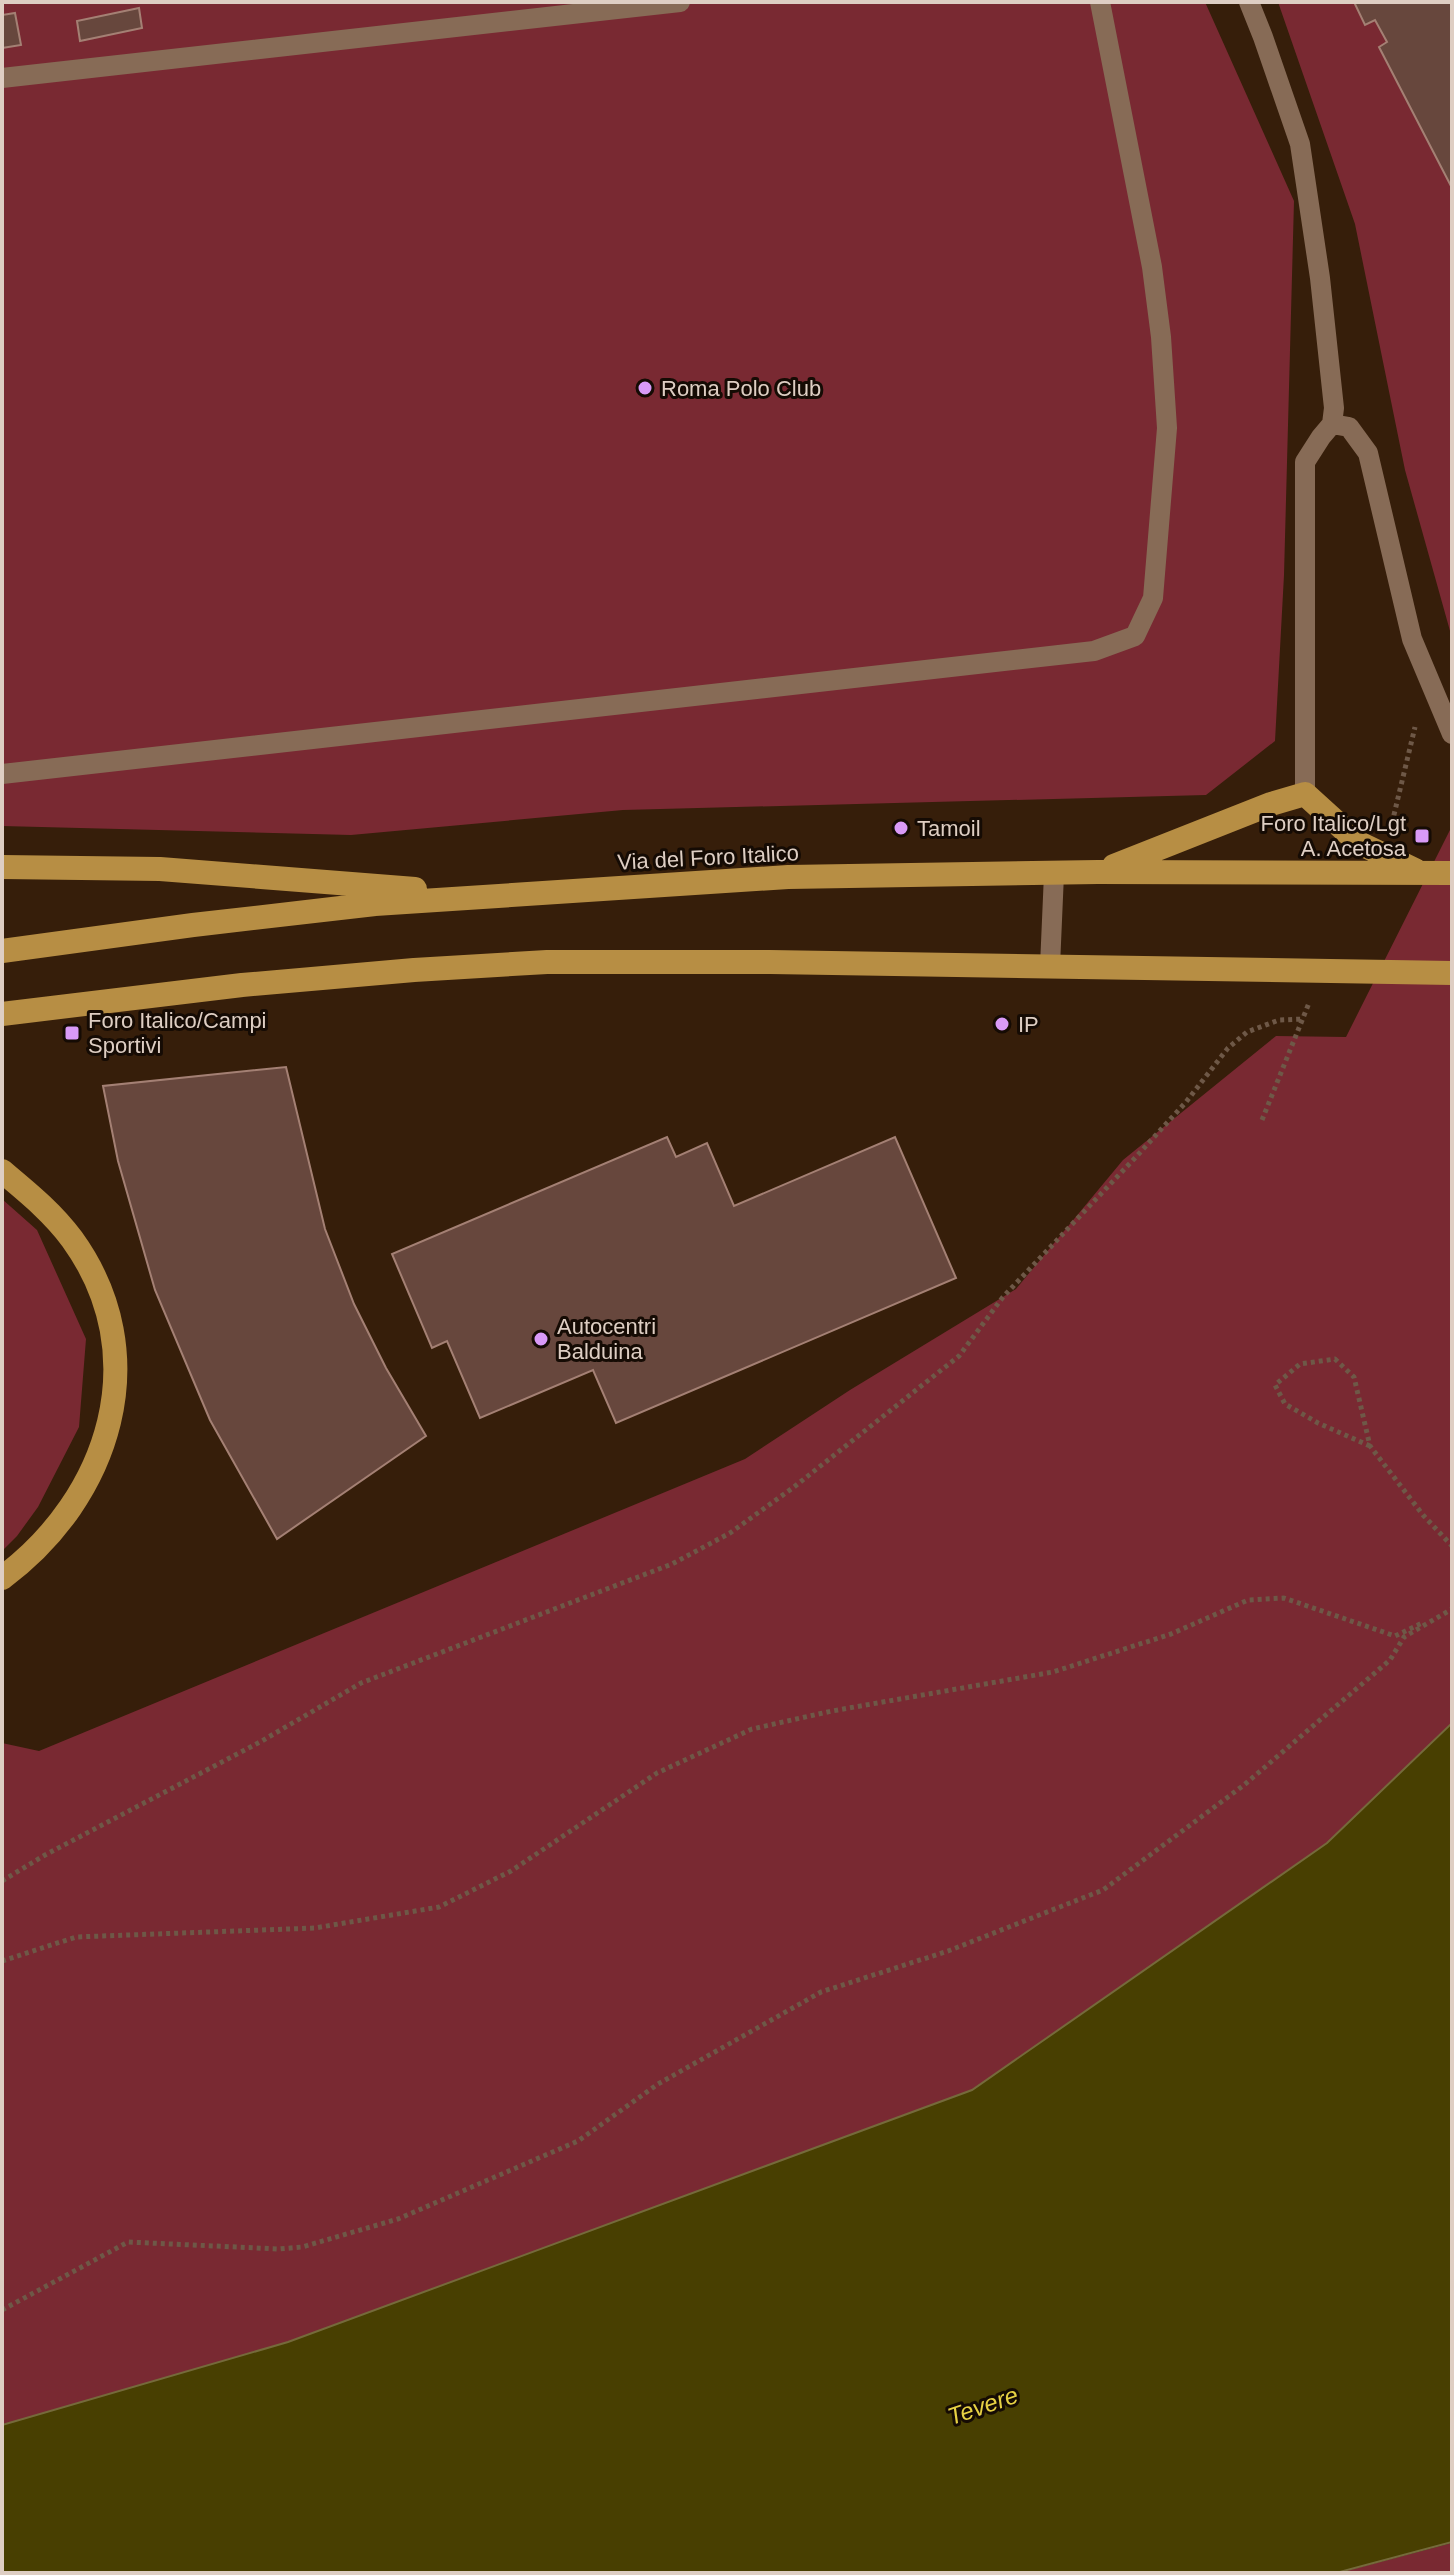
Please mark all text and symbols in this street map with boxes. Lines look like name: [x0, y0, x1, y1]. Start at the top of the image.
place label: Roma Polo Club: [661, 376, 821, 401]
marker: Roma Polo Club: [636, 379, 654, 397]
place label: Foro Italico/Lgt A. Acetosa: [1260, 811, 1407, 861]
place label: Tamoil: [917, 816, 981, 841]
marker: Tamoil: [892, 819, 910, 837]
marker: Foro Italico/Lgt A. Acetosa: [1413, 827, 1431, 845]
street label: Via del Foro Italico: [617, 840, 799, 875]
place label: Foro Italico/Campi Sportivi: [88, 1008, 267, 1058]
place label: IP: [1018, 1012, 1039, 1037]
marker: IP: [993, 1015, 1011, 1033]
marker: Foro Italico/Campi Sportivi: [63, 1024, 81, 1042]
place label: Autocentri Balduina: [557, 1314, 656, 1364]
marker: Autocentri Balduina: [532, 1330, 550, 1348]
water label: Tevere: [944, 2381, 1022, 2430]

